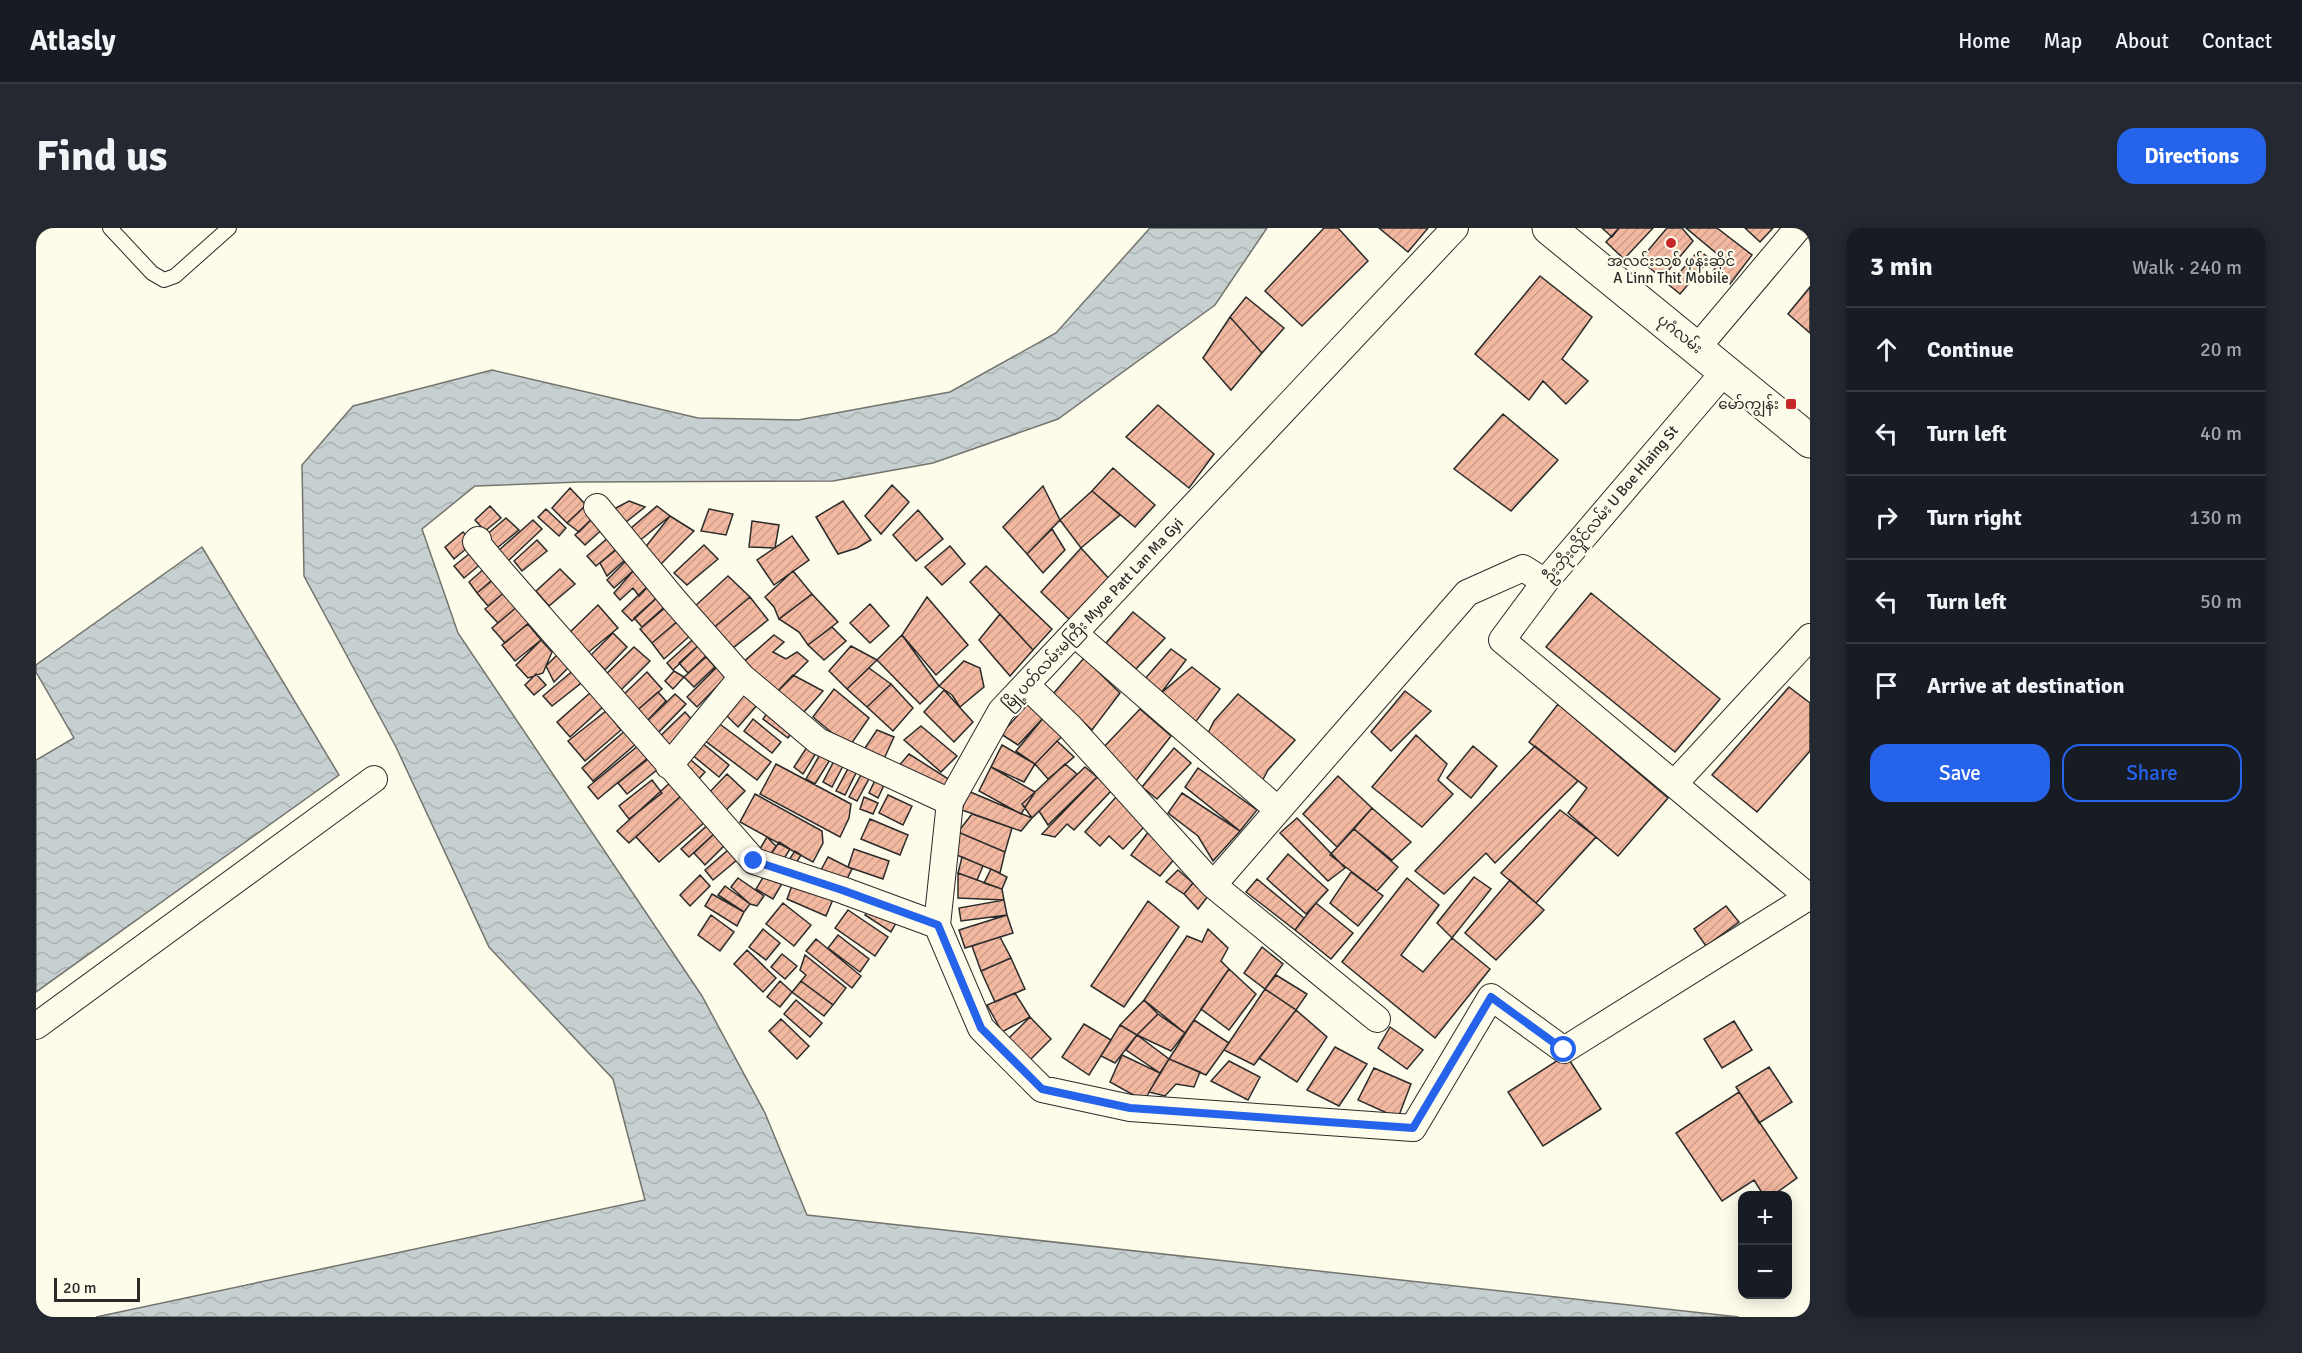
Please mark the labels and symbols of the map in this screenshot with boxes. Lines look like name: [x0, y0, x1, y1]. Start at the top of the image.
marker: အလင်းသစ် ဖုန်းဆိုင် A Linn Thit Mobile: [1664, 236, 1678, 250]
place label: အလင်းသစ် ဖုန်းဆိုင် A Linn Thit Mobile: [1607, 251, 1735, 287]
street label: ပုဂံလမ်း: [1652, 310, 1707, 360]
place label: မော်ကျွန်း: [1718, 394, 1779, 417]
marker: မော်ကျွန်း: [1784, 397, 1798, 411]
street label: ဦးဘိုးလှိုင်လမ်း U Boe Hlaing St: [1539, 421, 1684, 588]
street label: မြို့ပတ်လမ်းမကြီး Myoe Patt Lan Ma Gyi: [998, 513, 1189, 716]
route end: [740, 847, 766, 873]
route start: [1550, 1036, 1576, 1062]
scale bar: [54, 1275, 140, 1302]

